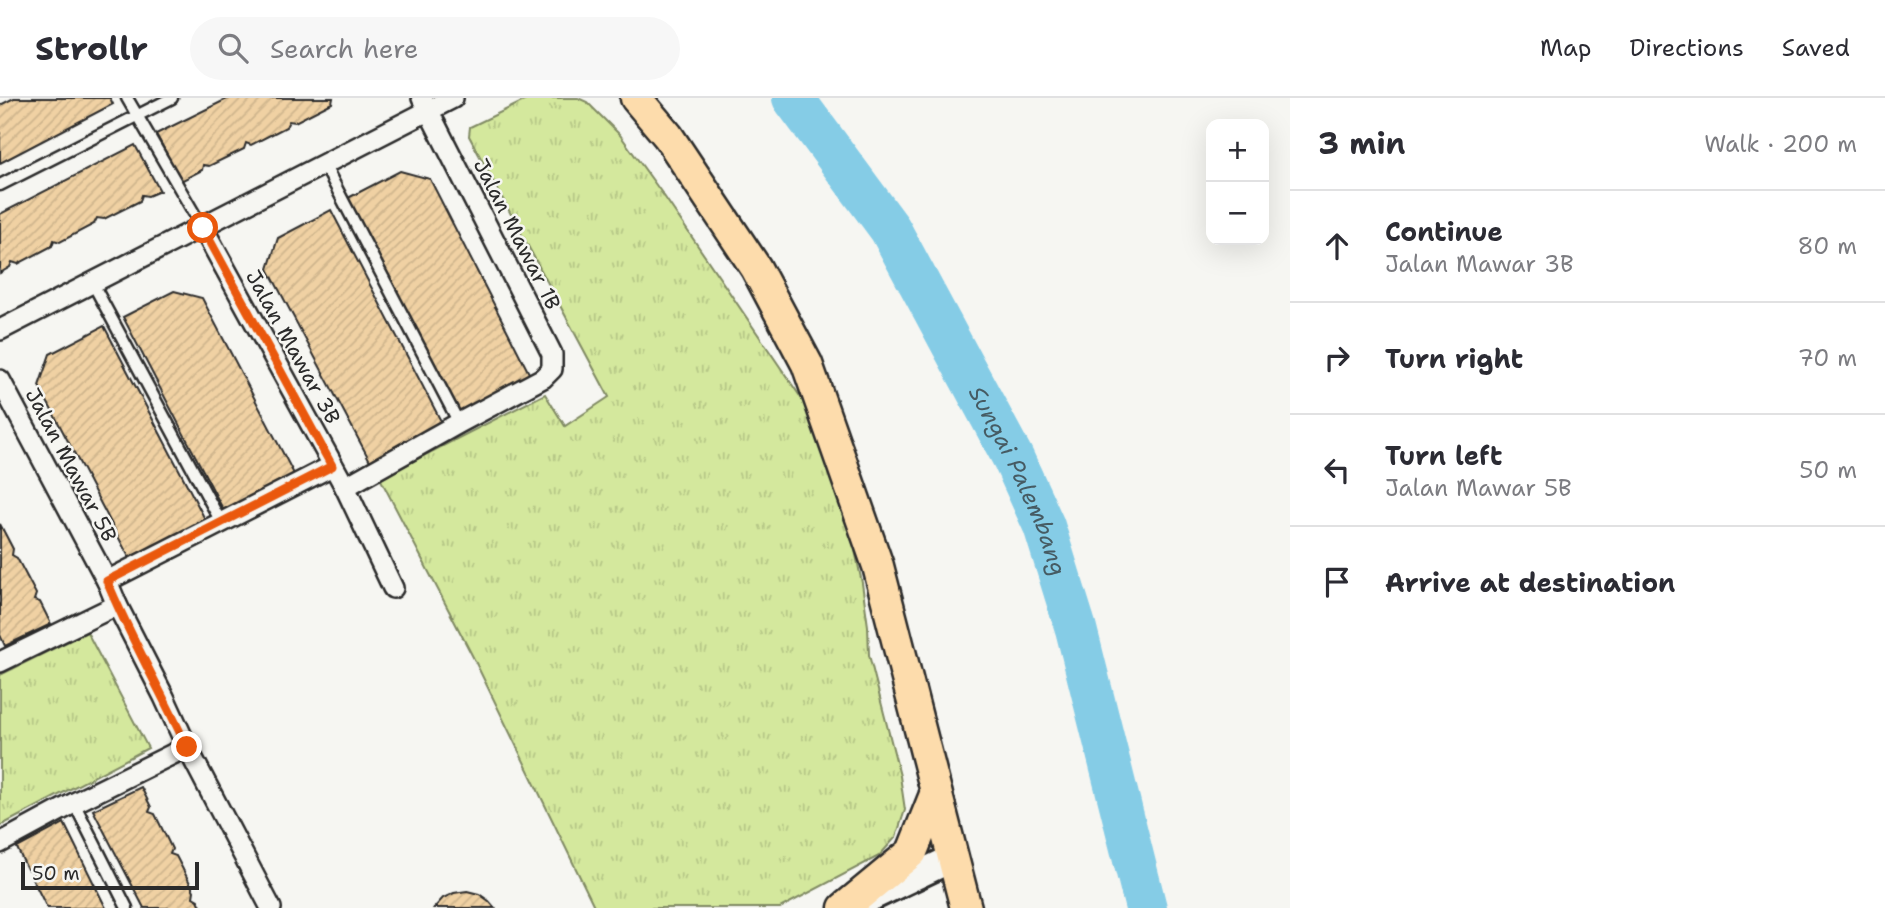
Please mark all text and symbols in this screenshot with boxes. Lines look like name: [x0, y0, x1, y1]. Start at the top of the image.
search box: [190, 17, 680, 80]
text: Strollr: [35, 26, 148, 71]
icon: search: [214, 29, 252, 67]
text: Search here: [270, 31, 419, 66]
text: Map: [1540, 32, 1591, 64]
text: Directions: [1629, 32, 1744, 64]
text: Saved: [1782, 32, 1850, 64]
map controls: [1206, 119, 1269, 245]
button: +: [1206, 119, 1269, 182]
text: 3 min: [1318, 123, 1405, 164]
text: Walk · 200 m: [1704, 129, 1857, 159]
street label: Jalan Mawar 1B: [467, 154, 567, 314]
button: −: [1206, 182, 1269, 245]
route start: [187, 212, 218, 243]
text: Continue: [1385, 214, 1503, 249]
icon: ahead: [1318, 227, 1356, 265]
text: 80 m: [1798, 231, 1857, 261]
text: Jalan Mawar 3B: [1385, 249, 1574, 279]
street label: Jalan Mawar 3B: [239, 265, 347, 429]
icon: right: [1318, 339, 1356, 377]
text: Turn right: [1385, 341, 1523, 376]
text: 70 m: [1798, 343, 1857, 373]
water label: Sungai Palembang: [962, 381, 1074, 579]
street label: Jalan Mawar 5B: [19, 383, 123, 547]
text: Turn left: [1385, 438, 1502, 473]
icon: left: [1318, 451, 1356, 489]
text: 50 m: [1799, 455, 1857, 485]
text: Jalan Mawar 5B: [1385, 473, 1572, 503]
icon: arrive: [1318, 563, 1356, 601]
text: Arrive at destination: [1385, 565, 1675, 600]
route end: [171, 731, 202, 762]
scale bar: [21, 859, 200, 891]
text: 50 m: [32, 861, 80, 886]

